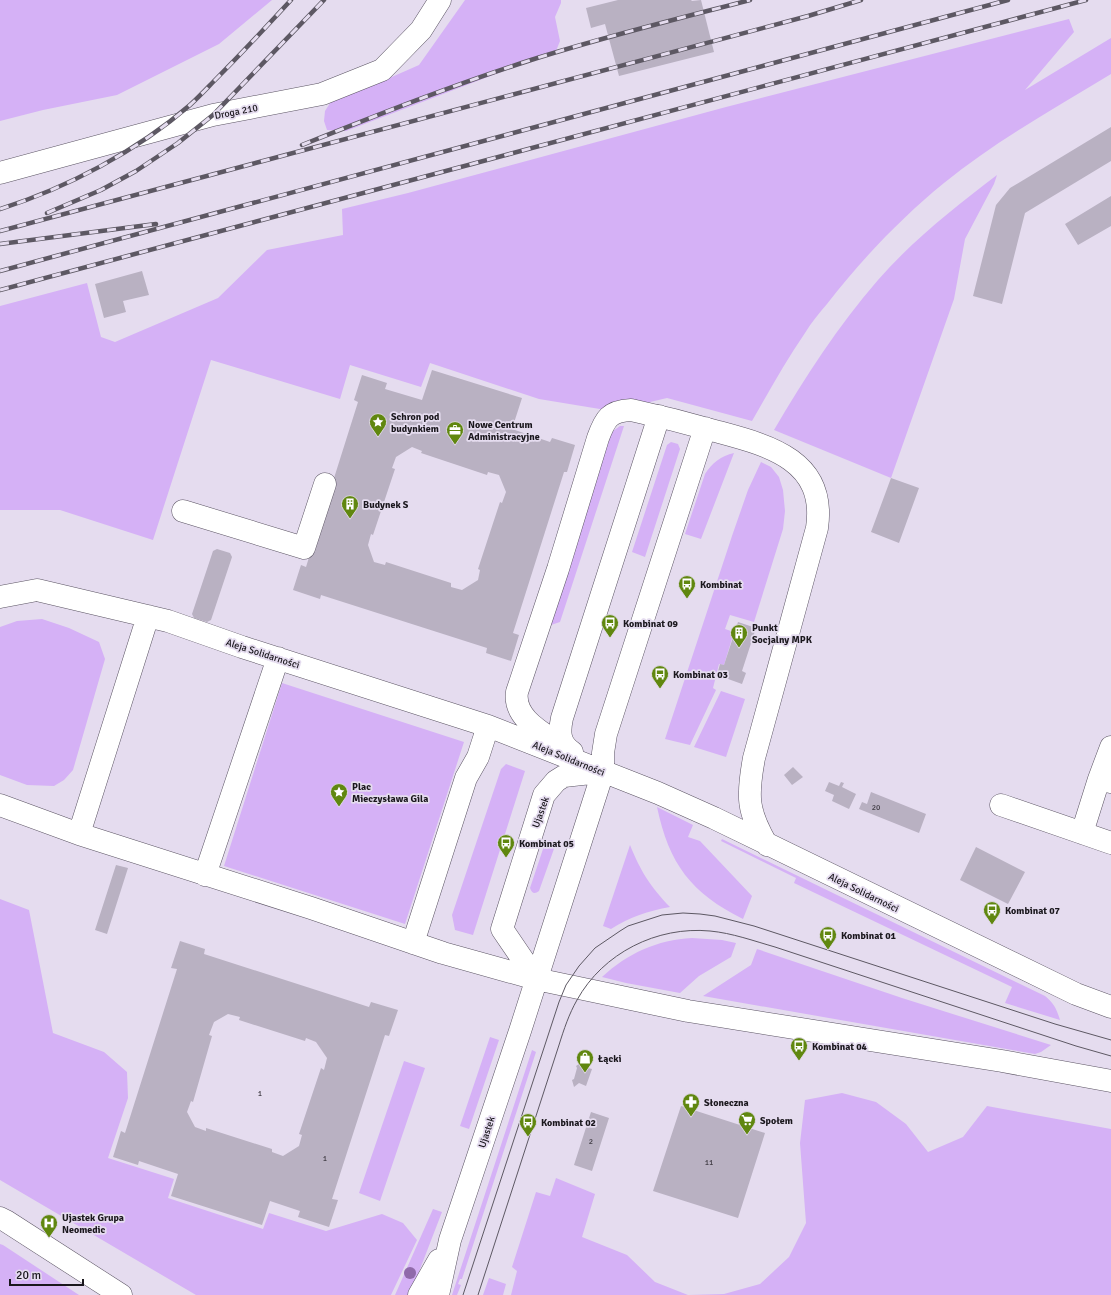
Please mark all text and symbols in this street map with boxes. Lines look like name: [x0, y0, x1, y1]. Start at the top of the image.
street label: Droga 210: [213, 102, 259, 122]
place label: Schron pod budynkiem: [391, 411, 440, 435]
place icon: Schron pod budynkiem: [368, 412, 388, 437]
place label: Nowe Centrum Administracyjne: [468, 419, 540, 443]
office icon: Nowe Centrum Administracyjne: [445, 420, 465, 445]
building icon: Budynek S: [340, 494, 360, 519]
place label: Budynek S: [363, 499, 409, 511]
bus stop icon: Kombinat: [677, 574, 697, 599]
place label: Kombinat: [700, 579, 742, 591]
bus stop icon: Kombinat 09: [600, 613, 620, 638]
place label: Kombinat 09: [623, 618, 679, 630]
place label: Punkt Socjalny MPK: [752, 622, 813, 646]
building icon: Punkt Socjalny MPK: [729, 623, 749, 648]
street label: Aleja Solidarności: [224, 636, 301, 672]
bus stop icon: Kombinat 03: [650, 664, 670, 689]
place label: Kombinat 03: [673, 669, 728, 681]
street label: Aleja Solidarności: [531, 739, 607, 779]
place label: Plac Mieczysława Gila: [352, 781, 428, 805]
place icon: Plac Mieczysława Gila: [329, 782, 349, 807]
street label: Ujastek: [530, 795, 552, 830]
house number: 20: [872, 802, 880, 812]
bus stop icon: Kombinat 05: [496, 833, 516, 858]
place label: Kombinat 05: [519, 838, 574, 850]
street label: Aleja Solidarności: [826, 871, 901, 915]
bus stop icon: Kombinat 07: [982, 900, 1002, 925]
place label: Kombinat 07: [1005, 905, 1061, 917]
bus stop icon: Kombinat 01: [818, 925, 838, 950]
place label: Kombinat 01: [841, 930, 897, 942]
bus stop icon: Kombinat 04: [789, 1036, 809, 1061]
place label: Kombinat 04: [812, 1041, 868, 1053]
shop icon: Łącki: [575, 1048, 595, 1073]
place label: Łącki: [597, 1053, 621, 1065]
house number: 1: [258, 1088, 262, 1098]
pharmacy icon: Słoneczna: [681, 1092, 701, 1117]
place label: Słoneczna: [704, 1097, 749, 1109]
supermarket icon: Społem: [737, 1110, 757, 1135]
bus stop icon: Kombinat 02: [518, 1112, 538, 1137]
street label: Ujastek: [476, 1115, 498, 1150]
place label: Społem: [760, 1115, 793, 1127]
place label: Kombinat 02: [541, 1117, 596, 1129]
house number: 2: [589, 1136, 593, 1146]
house number: 1: [323, 1153, 327, 1163]
house number: 11: [705, 1157, 713, 1167]
place label: Ujastek Grupa Neomedic: [62, 1212, 124, 1236]
hospital icon: Ujastek Grupa Neomedic: [39, 1213, 59, 1238]
scale bar: [10, 1261, 83, 1287]
text: 20 m: [16, 1268, 41, 1283]

